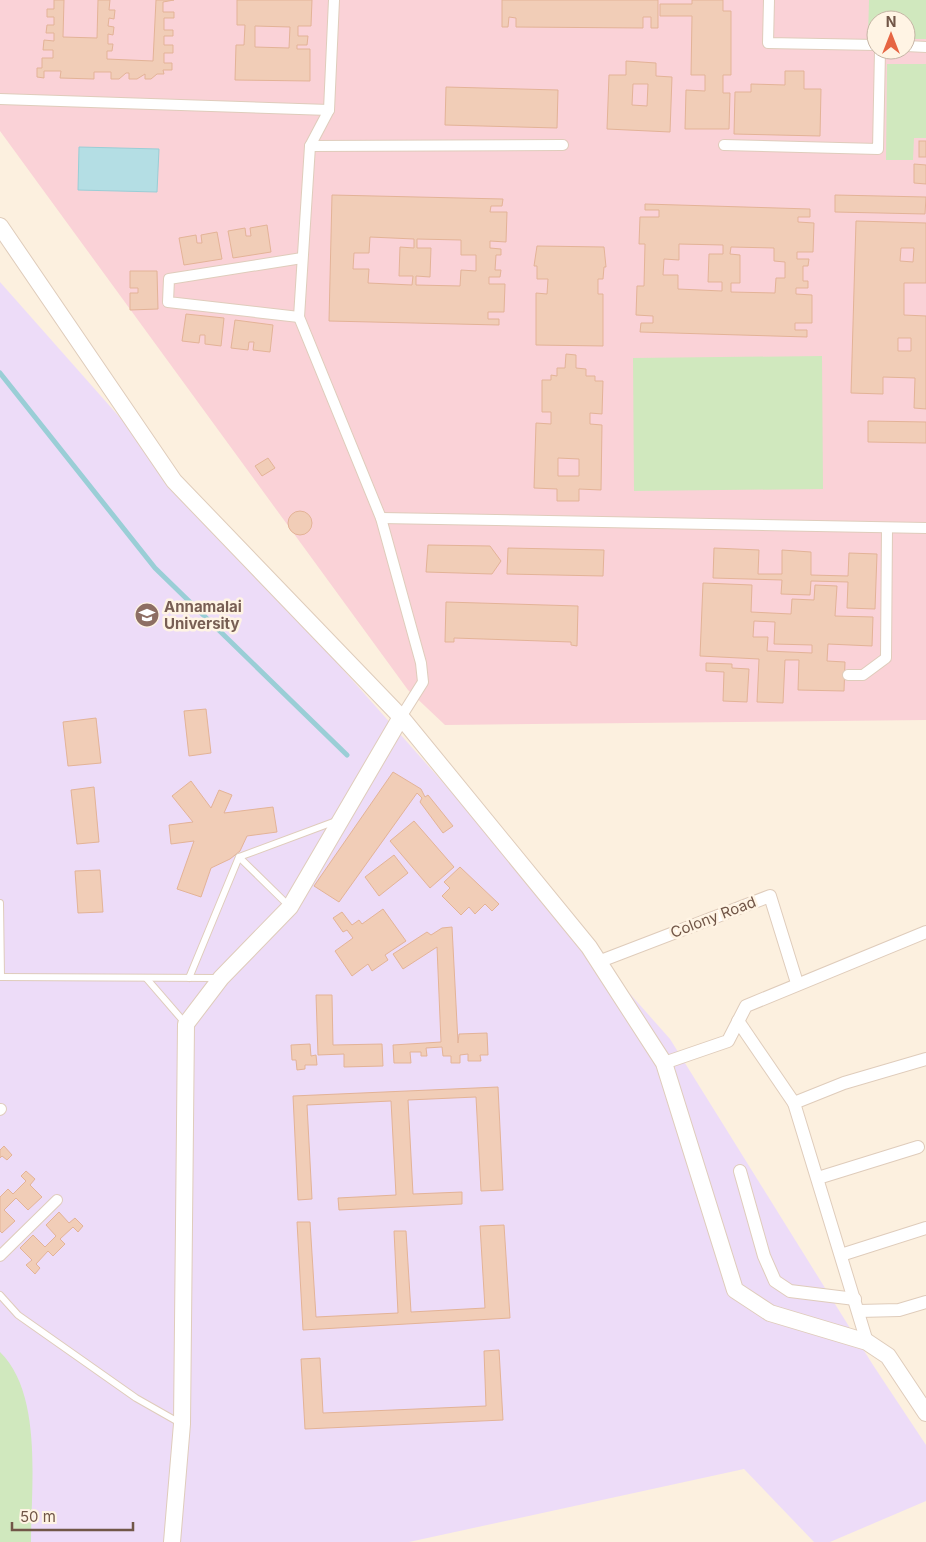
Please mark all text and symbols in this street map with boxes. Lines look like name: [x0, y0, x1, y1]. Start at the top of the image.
north arrow: [866, 10, 916, 60]
text: N: [886, 13, 896, 30]
place label: Annamalai University: [164, 597, 242, 633]
school or university icon: Annamalai University: [134, 602, 160, 628]
street label: Colony Road: [668, 892, 758, 942]
scale bar: [12, 1500, 134, 1532]
text: 50 m: [20, 1507, 56, 1526]

